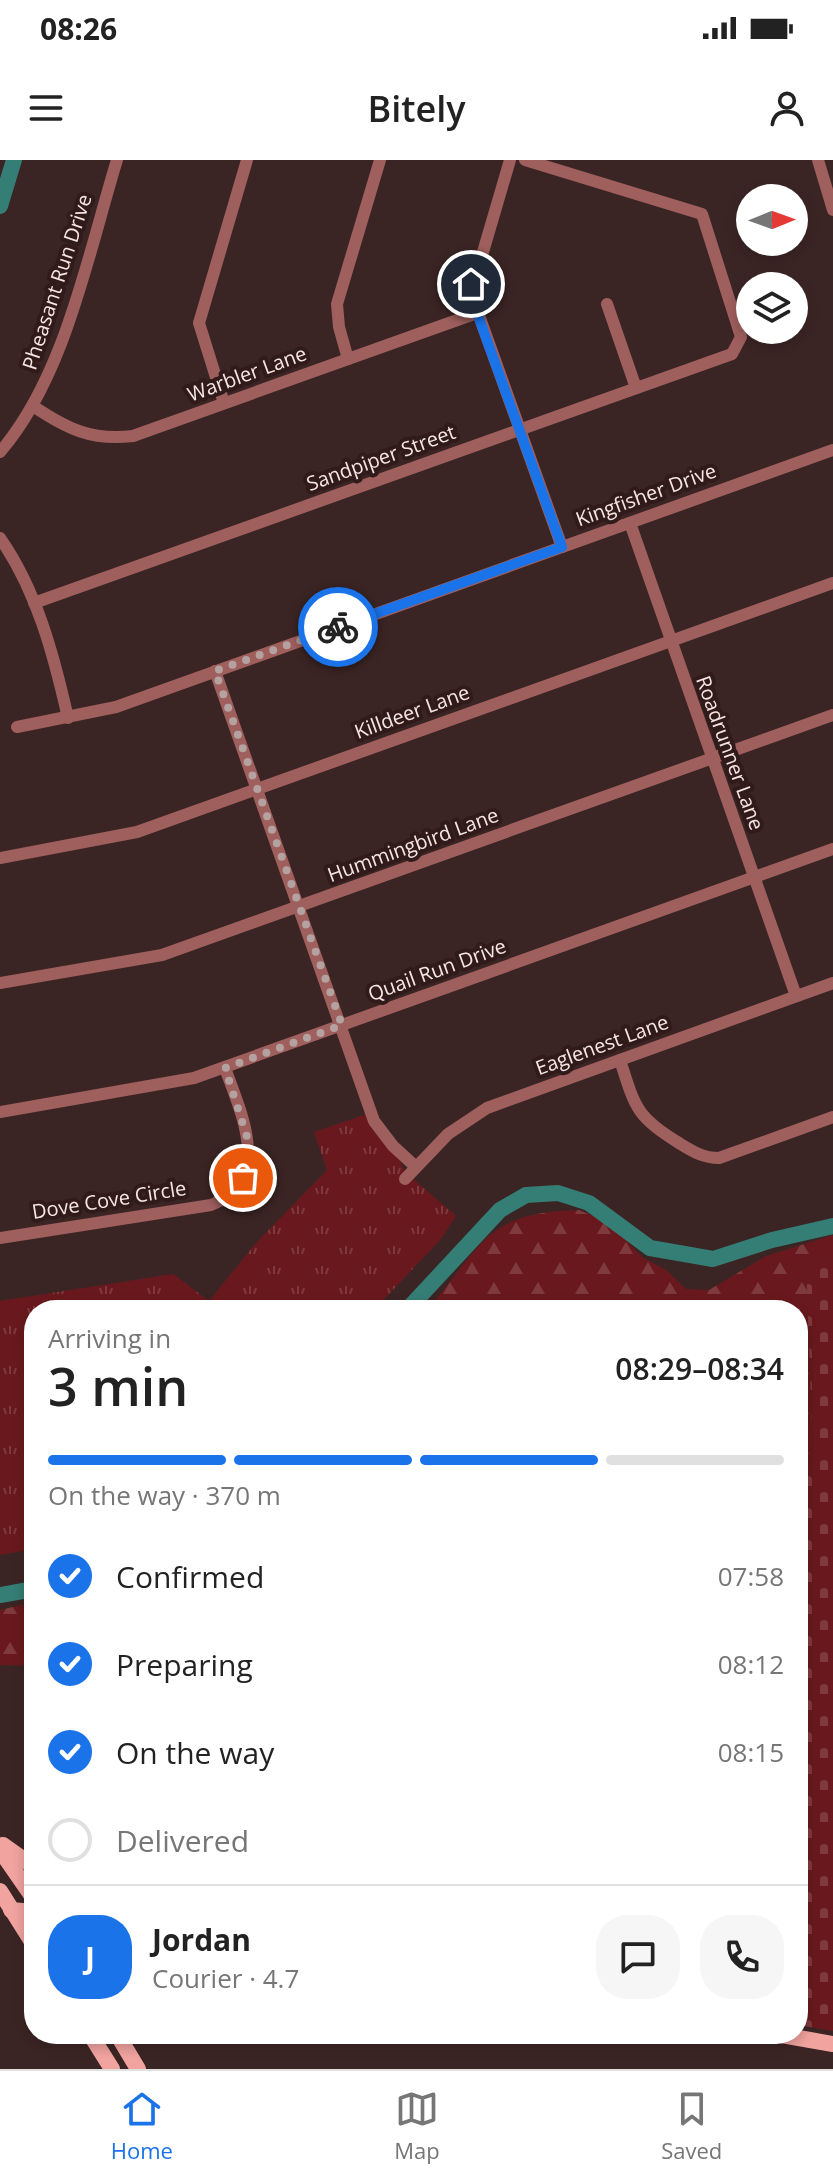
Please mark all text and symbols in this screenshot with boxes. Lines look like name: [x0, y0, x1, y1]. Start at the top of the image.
text: 08:26: [40, 8, 117, 49]
text: Bitely: [367, 84, 466, 133]
icon: menu: [24, 86, 68, 130]
icon: person: [765, 86, 809, 130]
north arrow: [736, 184, 808, 256]
map controls: [736, 184, 808, 344]
street label: Pheasant Run Drive: [15, 191, 98, 373]
pin: [437, 250, 505, 318]
icon: home: [449, 262, 493, 306]
button: layers: [736, 272, 808, 344]
street label: Warbler Lane: [184, 340, 310, 408]
street label: Sandpiper Street: [303, 418, 459, 497]
street label: Kingfisher Drive: [572, 457, 720, 532]
courier: [298, 587, 378, 667]
icon: bike: [316, 605, 360, 649]
street label: Roadrunner Lane: [690, 672, 771, 834]
street label: Killdeer Lane: [351, 678, 473, 745]
street label: Hummingbird Lane: [324, 801, 502, 888]
street label: Quail Run Drive: [364, 932, 510, 1007]
street label: Eaglenest Lane: [532, 1008, 672, 1081]
pin: [209, 1144, 277, 1212]
icon: bag: [221, 1156, 265, 1200]
street label: Dove Cove Circle: [30, 1174, 188, 1225]
text: Arriving in: [48, 1320, 171, 1356]
text: 08:29–08:34: [615, 1348, 784, 1389]
text: 3 min: [48, 1350, 188, 1421]
text: On the way · 370 m: [48, 1477, 281, 1513]
icon: check: [48, 1554, 92, 1598]
text: Confirmed: [116, 1556, 264, 1597]
text: 07:58: [718, 1558, 784, 1594]
icon: check: [48, 1642, 92, 1686]
text: Preparing: [116, 1644, 253, 1685]
text: 08:12: [718, 1646, 784, 1682]
icon: check: [48, 1730, 92, 1774]
text: On the way: [116, 1732, 274, 1773]
text: 08:15: [718, 1734, 784, 1770]
text: Delivered: [116, 1820, 249, 1861]
button: chat: [596, 1915, 680, 1999]
button: phone: [700, 1915, 784, 1999]
text: Jordan: [152, 1919, 251, 1960]
text: J: [85, 1937, 95, 1978]
text: Courier · 4.7: [152, 1960, 299, 1996]
tab: Home: [111, 2087, 173, 2165]
tab: Map: [394, 2087, 440, 2165]
tab: Saved: [661, 2087, 722, 2165]

